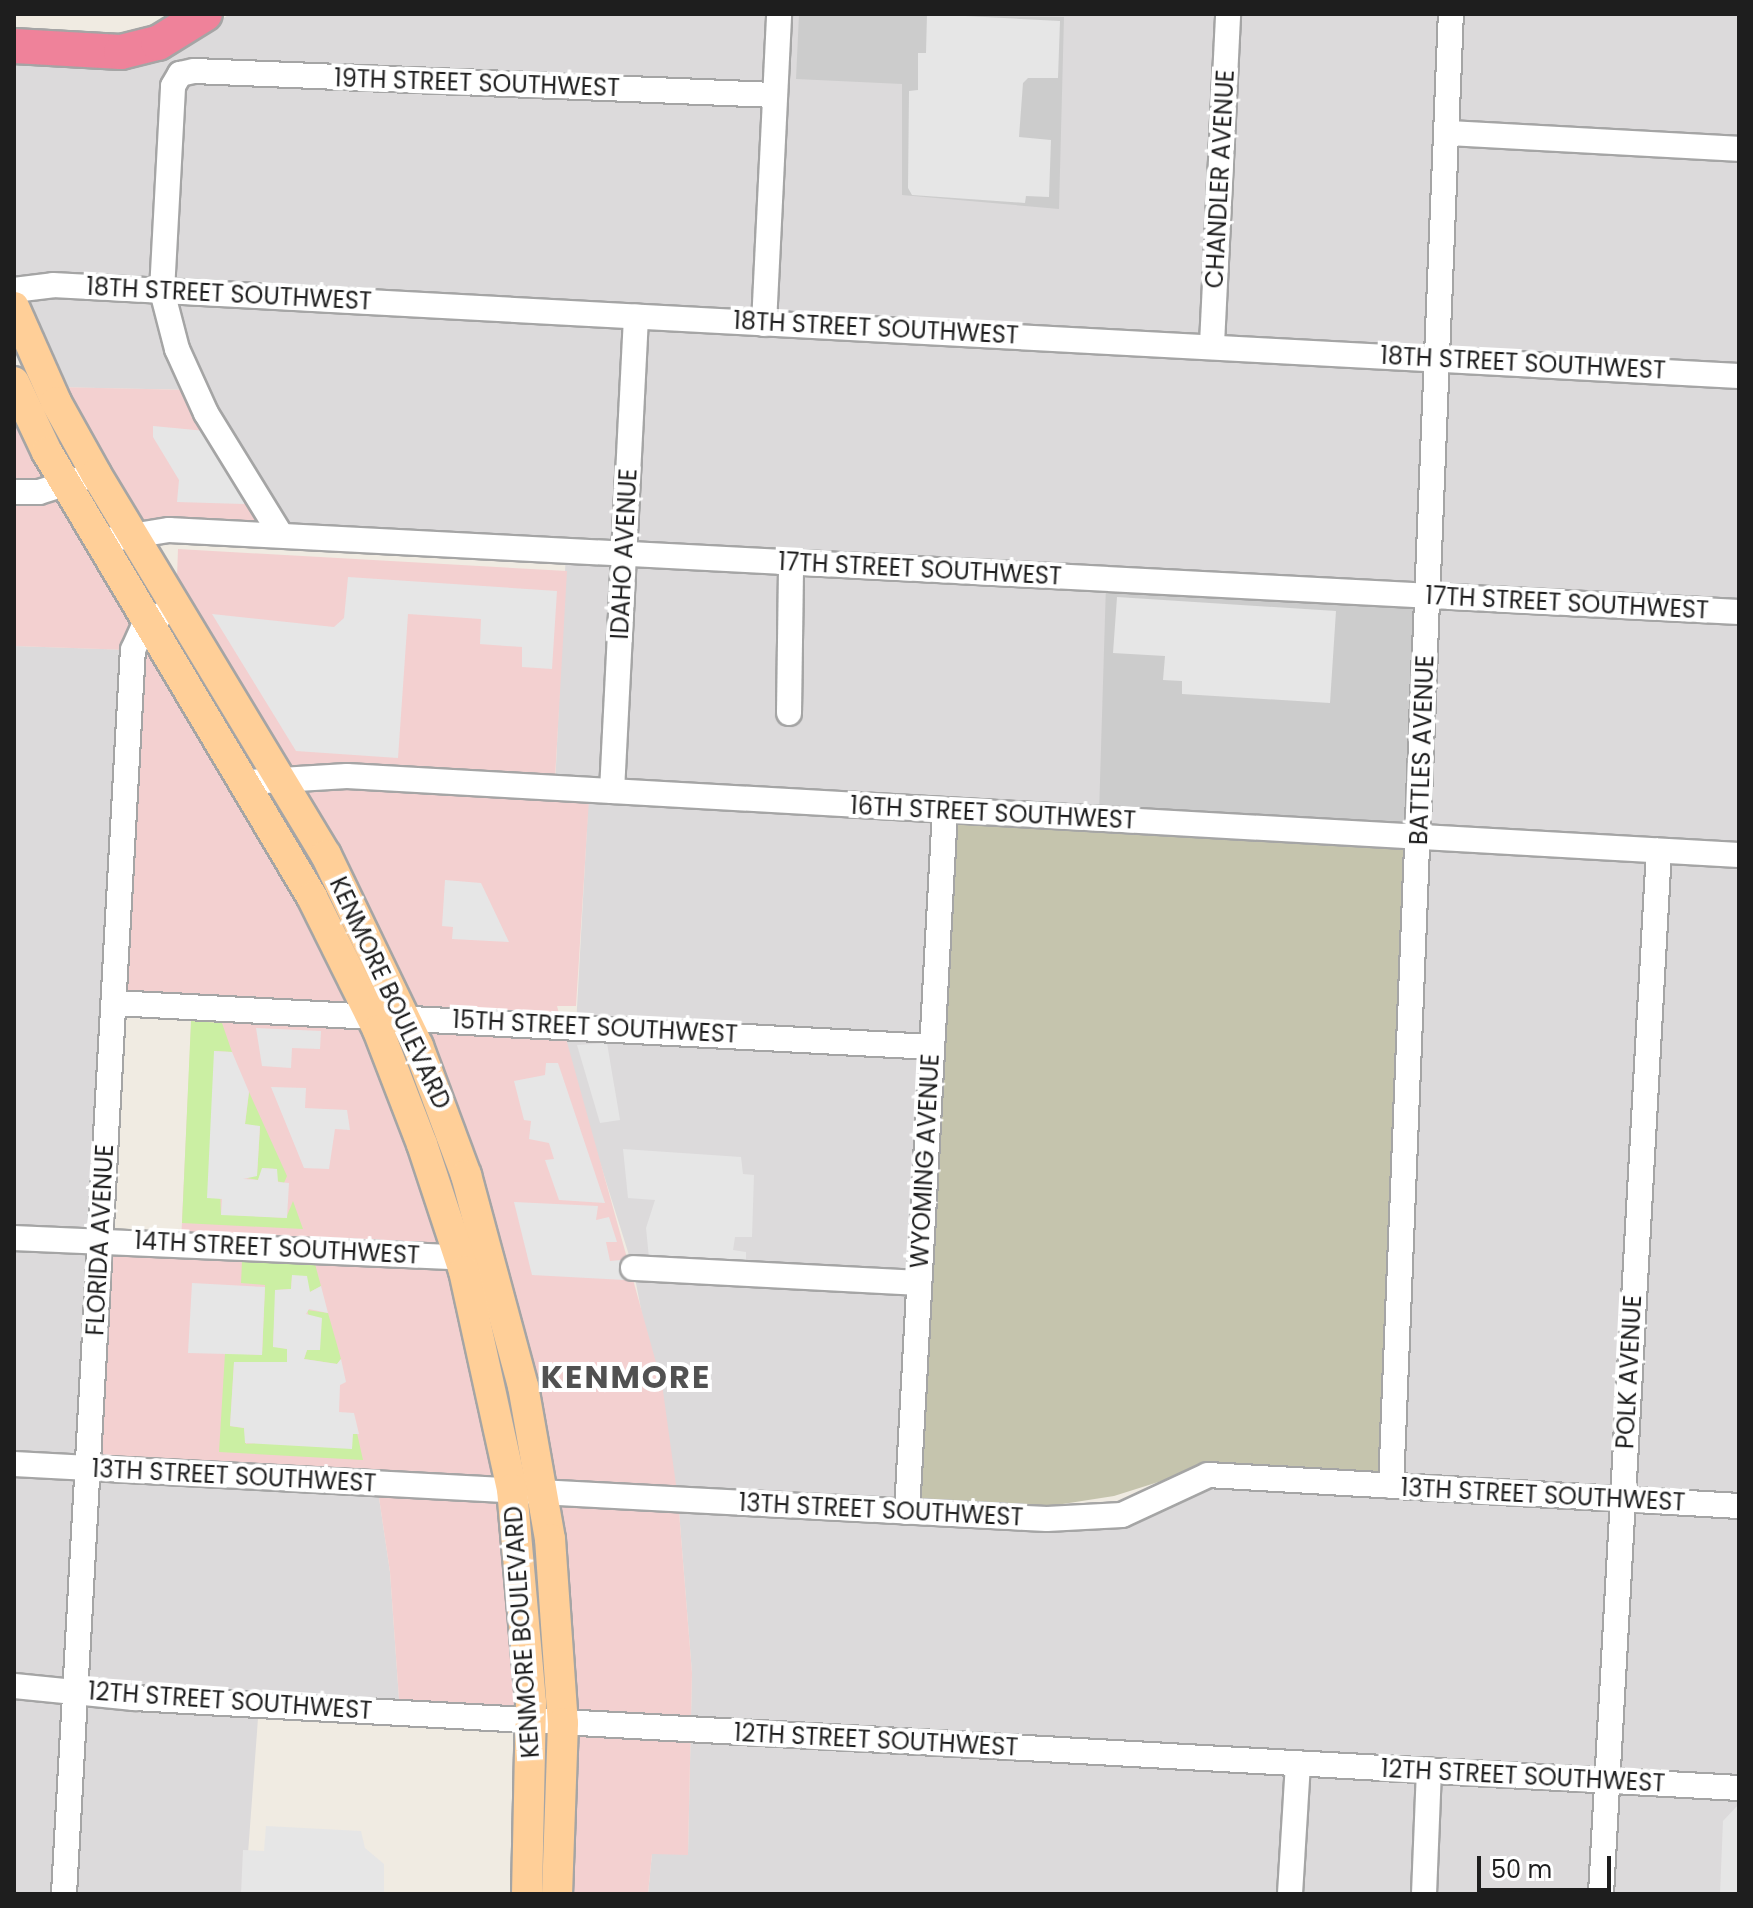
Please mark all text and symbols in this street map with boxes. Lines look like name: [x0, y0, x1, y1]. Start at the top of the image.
street label: 19TH STREET SOUTHWEST: [334, 64, 620, 102]
street label: CHANDLER AVENUE: [1200, 69, 1240, 289]
street label: 18TH STREET SOUTHWEST: [85, 272, 373, 316]
street label: 18TH STREET SOUTHWEST: [732, 306, 1020, 350]
street label: 18TH STREET SOUTHWEST: [1379, 341, 1667, 385]
street label: IDAHO AVENUE: [605, 468, 643, 640]
street label: 17TH STREET SOUTHWEST: [777, 547, 1063, 591]
street label: 17TH STREET SOUTHWEST: [1424, 581, 1710, 625]
street label: BATTLES AVENUE: [1404, 654, 1440, 846]
street label: 16TH STREET SOUTHWEST: [849, 791, 1137, 835]
street label: KENMORE BOULEVARD: [324, 872, 456, 1114]
street label: 15TH STREET SOUTHWEST: [451, 1005, 739, 1049]
street label: WYOMING AVENUE: [905, 1053, 945, 1269]
street label: FLORIDA AVENUE: [81, 1144, 119, 1336]
street label: 14TH STREET SOUTHWEST: [133, 1226, 421, 1270]
street label: POLK AVENUE: [1611, 1294, 1647, 1450]
district label: KENMORE: [541, 1358, 711, 1396]
street label: 13TH STREET SOUTHWEST: [91, 1454, 377, 1498]
street label: 13TH STREET SOUTHWEST: [1400, 1473, 1686, 1517]
street label: 13TH STREET SOUTHWEST: [738, 1488, 1024, 1532]
street label: KENMORE BOULEVARD: [499, 1505, 545, 1759]
street label: 12TH STREET SOUTHWEST: [87, 1677, 373, 1725]
street label: 12TH STREET SOUTHWEST: [733, 1718, 1019, 1762]
street label: 12TH STREET SOUTHWEST: [1380, 1754, 1666, 1798]
scale bar: [1481, 1840, 1615, 1890]
text: 50 m: [1491, 1853, 1552, 1886]

